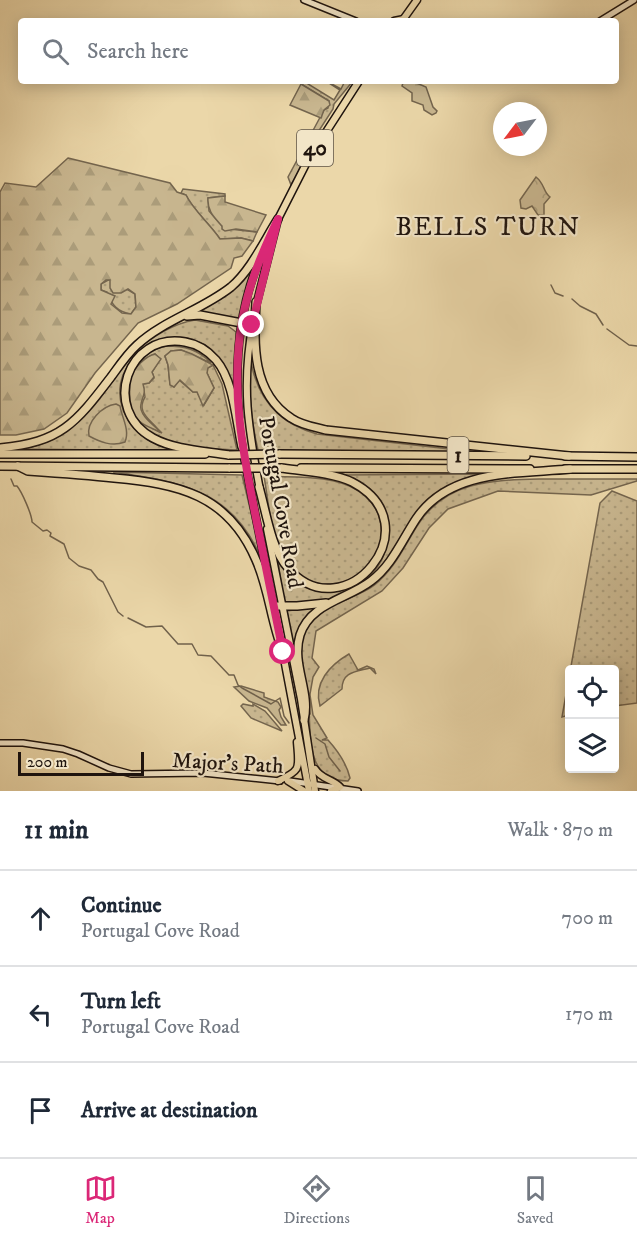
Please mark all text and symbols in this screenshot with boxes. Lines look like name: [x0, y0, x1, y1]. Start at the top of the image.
search box: [18, 18, 619, 84]
icon: search: [39, 35, 72, 68]
text: Search here: [87, 38, 189, 65]
north arrow: [493, 102, 547, 156]
road number: 40: [297, 130, 333, 166]
district label: BELLS TURN: [395, 211, 581, 244]
route end: [238, 311, 264, 337]
street label: Portugal Cove Road: [252, 414, 309, 591]
road number: 1: [448, 437, 468, 473]
route start: [269, 638, 295, 664]
map controls: [565, 665, 619, 773]
button: locate: [565, 665, 619, 719]
button: layers: [565, 719, 619, 773]
street label: Major's Path: [171, 747, 285, 780]
scale bar: [18, 749, 144, 776]
text: 200 m: [27, 752, 68, 772]
text: 11 min: [24, 814, 89, 847]
text: Walk · 870 m: [507, 818, 613, 843]
text: Continue: [81, 892, 162, 919]
icon: ahead: [24, 902, 57, 935]
text: 700 m: [562, 906, 613, 931]
text: Portugal Cove Road: [81, 919, 240, 944]
text: Turn left: [81, 988, 161, 1015]
icon: left: [24, 998, 57, 1031]
text: 170 m: [565, 1002, 613, 1027]
text: Portugal Cove Road: [81, 1015, 240, 1040]
icon: arrive: [24, 1094, 57, 1127]
text: Arrive at destination: [81, 1097, 258, 1124]
tab: Map: [84, 1172, 117, 1228]
tab: Directions: [284, 1172, 350, 1228]
tab: Saved: [517, 1172, 554, 1228]

